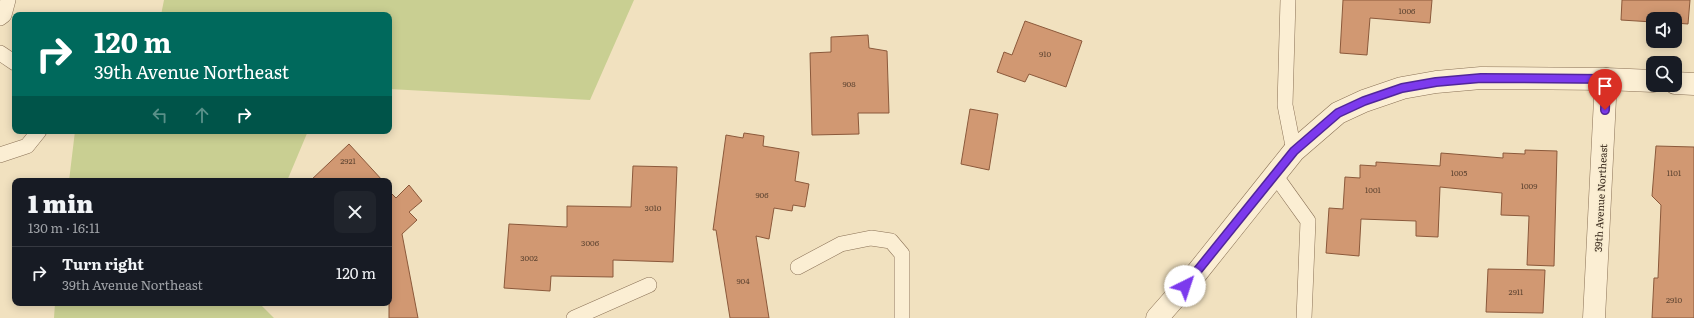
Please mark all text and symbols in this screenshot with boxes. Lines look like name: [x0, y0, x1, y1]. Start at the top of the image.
house number: 1006: [1399, 5, 1416, 16]
map controls: [1646, 12, 1682, 92]
button: sound: [1646, 12, 1682, 48]
text: 120 m: [94, 20, 171, 62]
icon: right: [28, 28, 80, 80]
house number: 910: [1039, 48, 1051, 59]
button: search: [1646, 56, 1682, 92]
text: 39th Avenue Northeast: [94, 58, 289, 85]
pin: [1588, 69, 1622, 110]
icon: arrive: [1594, 75, 1616, 97]
house number: 908: [842, 78, 856, 89]
icon: left: [149, 104, 171, 126]
icon: ahead: [191, 104, 213, 126]
icon: right: [233, 104, 255, 126]
street label: 39th Avenue Northeast: [1590, 144, 1610, 252]
house number: 2921: [340, 155, 356, 166]
house number: 1005: [1451, 167, 1467, 178]
house number: 1101: [1667, 167, 1682, 178]
house number: 1009: [1521, 180, 1537, 191]
house number: 1001: [1365, 184, 1382, 195]
text: 1 min: [28, 185, 93, 220]
house number: 906: [755, 189, 769, 200]
button: close: [334, 191, 376, 233]
house number: 3010: [645, 202, 662, 213]
text: 130 m · 16:11: [28, 218, 100, 237]
house number: 3006: [581, 237, 600, 248]
text: Turn right: [62, 252, 144, 275]
house number: 3002: [520, 252, 538, 263]
text: 120 m: [336, 261, 376, 284]
icon: right: [28, 262, 50, 284]
position arrow: [1164, 265, 1206, 307]
text: 39th Avenue Northeast: [62, 275, 203, 294]
house number: 904: [736, 275, 750, 286]
house number: 2911: [1509, 286, 1524, 297]
house number: 2910: [1666, 294, 1682, 305]

